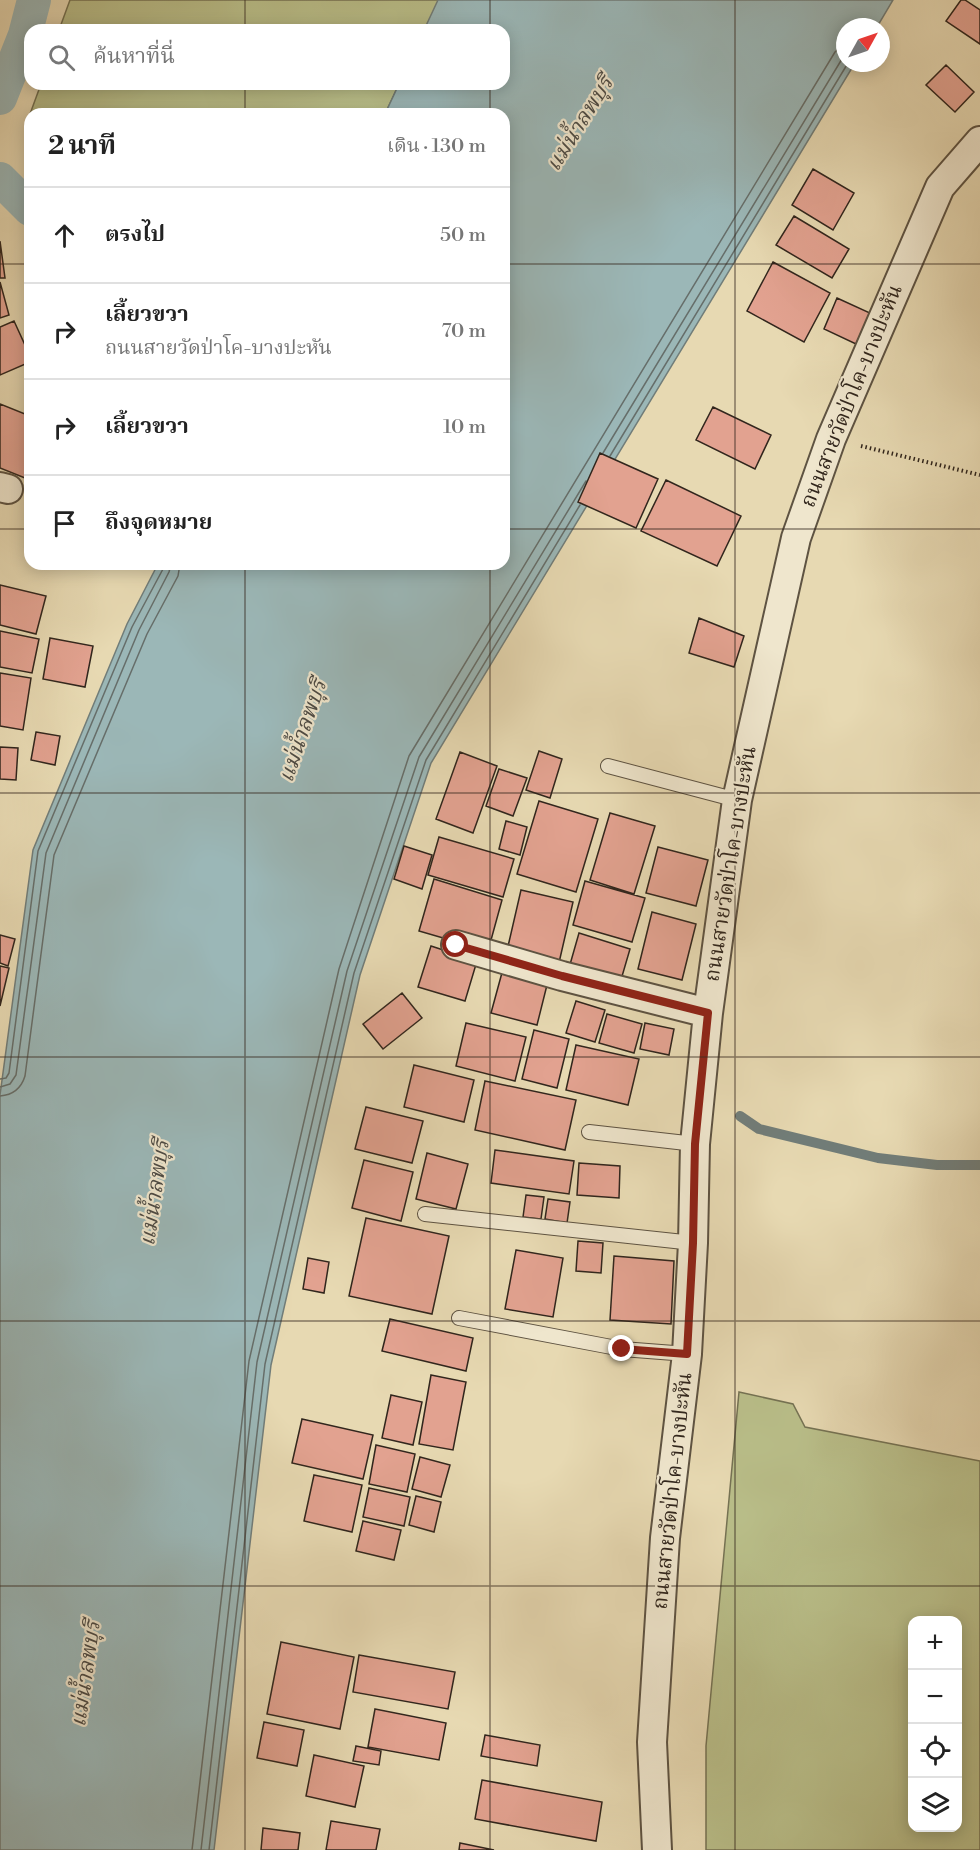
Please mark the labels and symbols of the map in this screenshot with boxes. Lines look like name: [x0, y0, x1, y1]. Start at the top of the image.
north arrow: [836, 18, 890, 72]
water label: แม่น้ำลพบุรี: [537, 66, 622, 177]
street label: ถนนสายวัดป่าโค-บางปะหัน: [793, 279, 909, 511]
water label: แม่น้ำลพบุรี: [269, 671, 335, 786]
street label: ถนนสายวัดป่าโค-บางปะหัน: [697, 744, 762, 984]
route start: [442, 931, 468, 957]
water label: แม่น้ำลพบุรี: [130, 1133, 176, 1248]
route end: [608, 1335, 634, 1361]
street label: ถนนสายวัดป่าโค-บางปะหัน: [645, 1371, 698, 1611]
water label: แม่น้ำลพบุรี: [61, 1614, 107, 1729]

